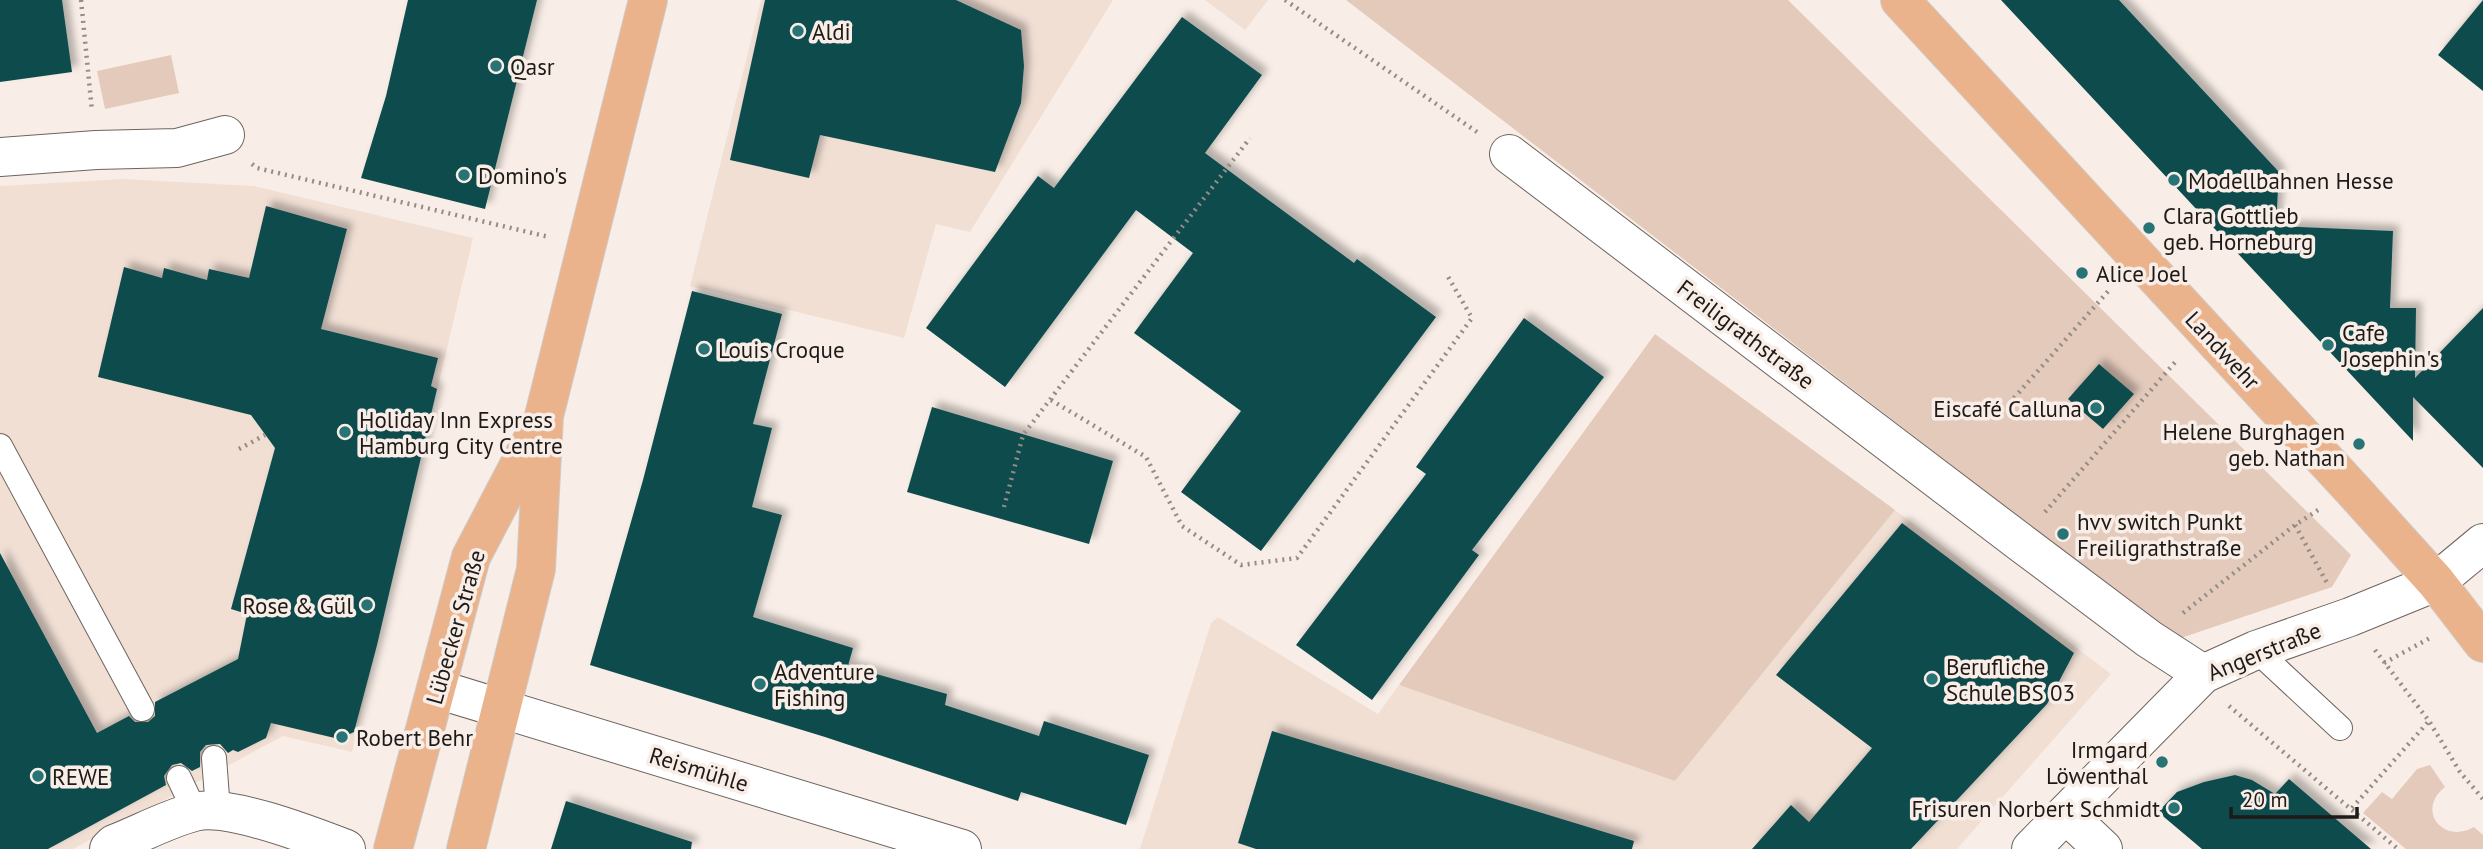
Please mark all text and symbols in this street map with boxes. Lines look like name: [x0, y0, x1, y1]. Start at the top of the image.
place label: Aldi: [812, 17, 851, 46]
marker: Aldi: [790, 23, 806, 39]
place label: Qasr: [510, 52, 555, 81]
marker: Qasr: [488, 58, 504, 74]
place label: Domino's: [478, 161, 567, 190]
place label: Modellbahnen Hesse: [2188, 166, 2394, 195]
marker: Domino's: [456, 167, 472, 183]
marker: Modellbahnen Hesse: [2166, 172, 2182, 188]
place label: Clara Gottlieb geb. Horneburg: [2163, 201, 2313, 256]
marker: Clara Gottlieb geb. Horneburg: [2141, 220, 2157, 236]
place label: Alice Joel: [2096, 259, 2188, 288]
marker: Alice Joel: [2074, 265, 2090, 281]
street label: Freiligrathstraße: [1672, 273, 1820, 395]
street label: Landwehr: [2179, 305, 2267, 395]
place label: Cafe Josephin's: [2341, 318, 2439, 373]
place label: Louis Croque: [718, 335, 845, 364]
marker: Cafe Josephin's: [2320, 337, 2336, 353]
marker: Louis Croque: [696, 341, 712, 357]
place label: Eiscafé Calluna: [1933, 394, 2082, 423]
marker: Eiscafé Calluna: [2088, 400, 2104, 416]
place label: Holiday Inn Express Hamburg City Centre: [359, 405, 563, 460]
place label: Helene Burghagen geb. Nathan: [2162, 417, 2345, 472]
marker: Holiday Inn Express Hamburg City Centre: [337, 424, 353, 440]
marker: Helene Burghagen geb. Nathan: [2351, 436, 2367, 452]
place label: hvv switch Punkt Freiligrathstraße: [2077, 507, 2243, 562]
marker: hvv switch Punkt Freiligrathstraße: [2055, 526, 2071, 542]
street label: Lübecker Straße: [419, 546, 491, 708]
place label: Rose & Gül: [243, 591, 353, 620]
marker: Rose & Gül: [359, 597, 375, 613]
street label: Angerstraße: [2203, 615, 2325, 687]
place label: Berufliche Schule BS 03: [1946, 652, 2075, 707]
place label: Adventure Fishing: [774, 657, 875, 712]
marker: Berufliche Schule BS 03: [1924, 671, 1940, 687]
marker: Adventure Fishing: [752, 676, 768, 692]
place label: Robert Behr: [356, 723, 473, 752]
marker: Robert Behr: [334, 729, 350, 745]
place label: Irmgard Löwenthal: [2046, 735, 2148, 790]
street label: Reismühle: [646, 740, 752, 798]
marker: Irmgard Löwenthal: [2154, 754, 2170, 770]
place label: REWE: [52, 762, 109, 791]
marker: REWE: [30, 768, 46, 784]
scale bar: [2231, 776, 2357, 820]
text: 20 m: [2242, 786, 2288, 813]
place label: Frisuren Norbert Schmidt: [1911, 794, 2160, 823]
marker: Frisuren Norbert Schmidt: [2166, 800, 2182, 816]

